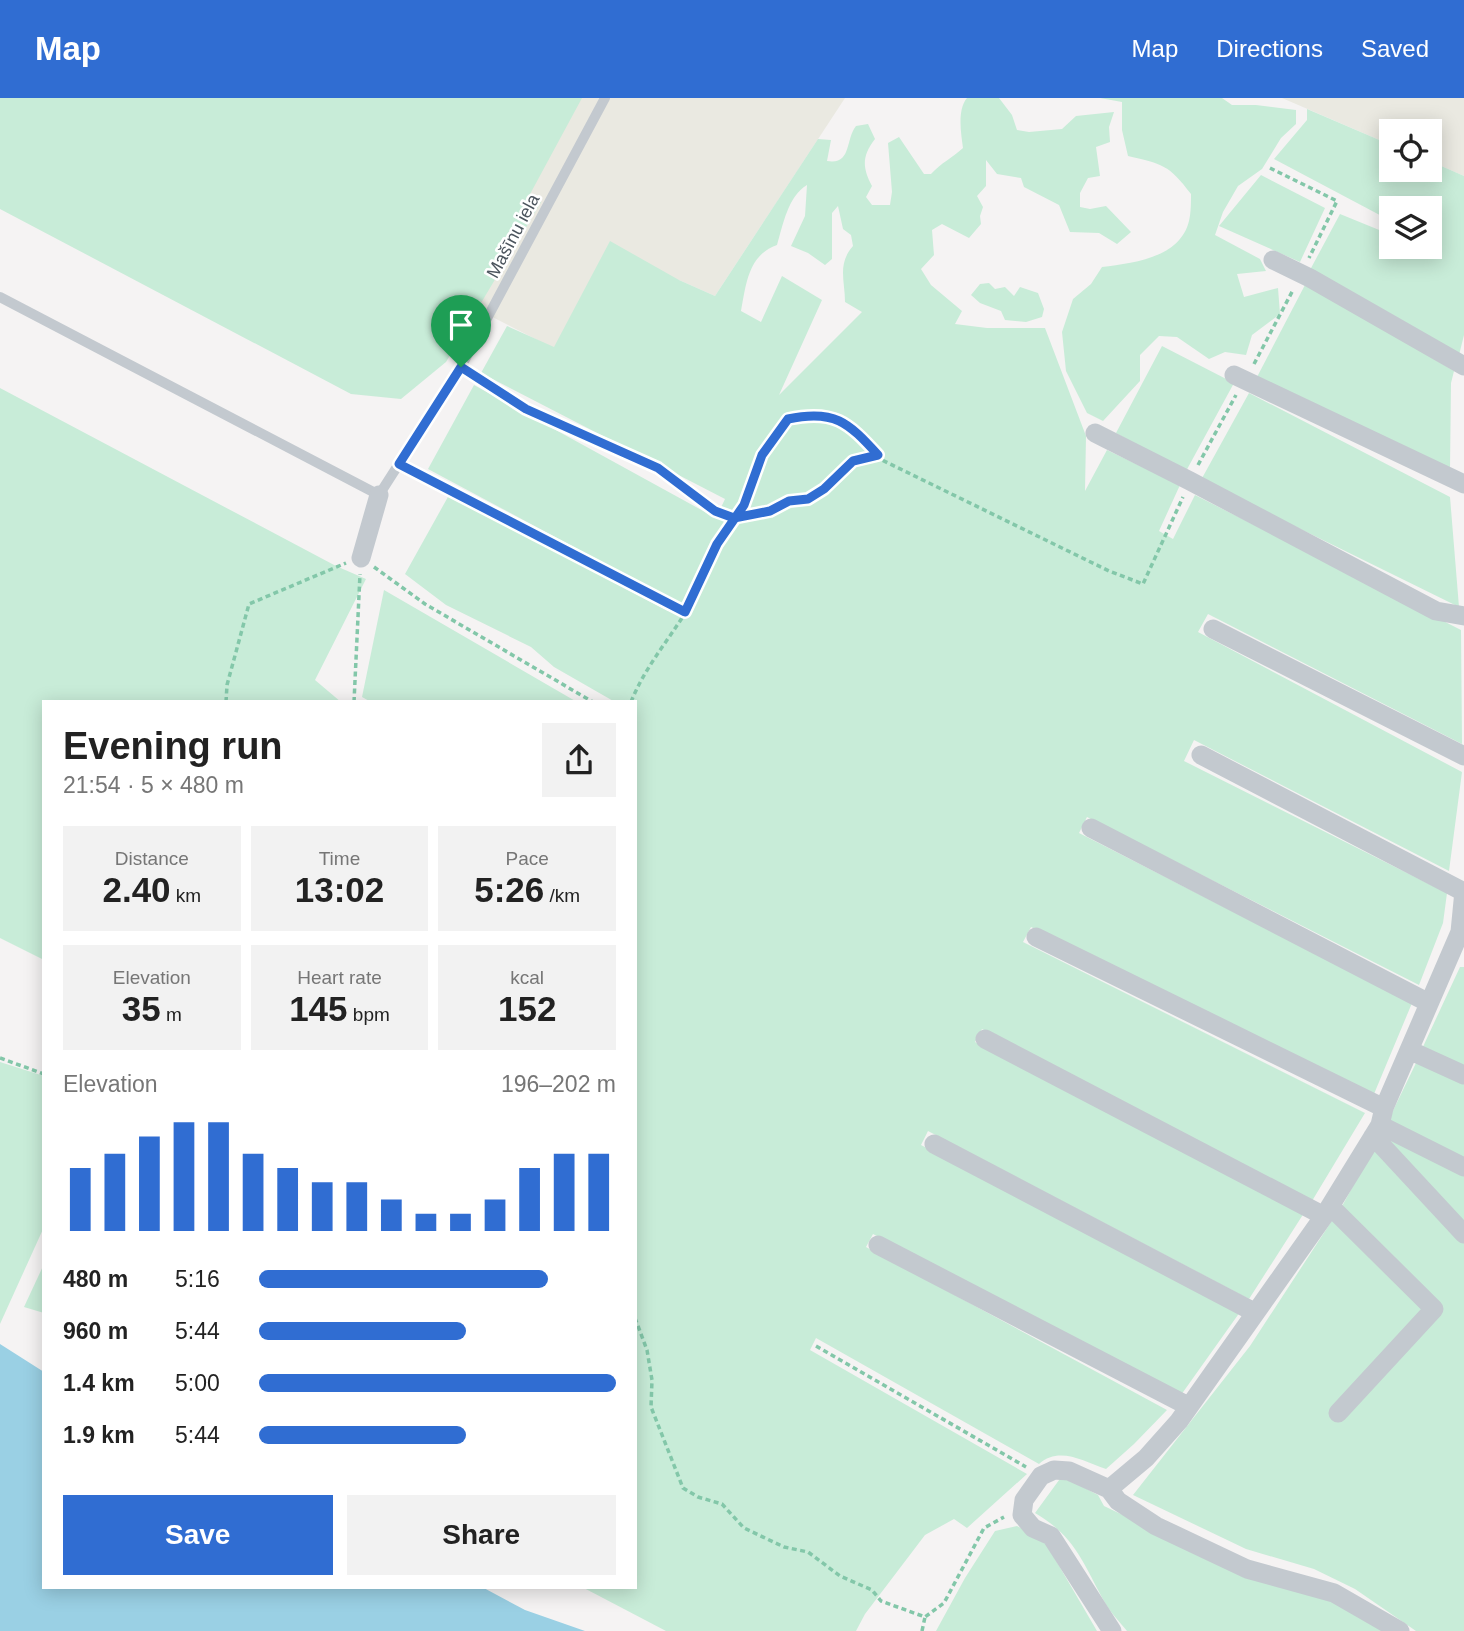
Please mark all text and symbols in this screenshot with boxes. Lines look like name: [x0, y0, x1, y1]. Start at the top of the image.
text: Map: [35, 30, 101, 67]
text: Map: [1132, 35, 1178, 62]
text: Directions: [1216, 35, 1323, 62]
text: Saved: [1361, 35, 1429, 62]
map controls: [1379, 119, 1442, 259]
button: locate: [1379, 119, 1442, 182]
street label: Mašīnu iela: [483, 190, 544, 281]
button: layers: [1379, 196, 1442, 259]
pin: [431, 295, 491, 367]
icon: arrive: [442, 306, 480, 344]
button: share: [542, 723, 616, 797]
text: Evening run: [63, 725, 283, 767]
text: 21:54 · 5 × 480 m: [63, 772, 244, 798]
text: Distance: [115, 848, 189, 869]
text: Time: [319, 848, 360, 869]
text: Pace: [506, 848, 549, 869]
text: 2.40: [102, 870, 171, 909]
text: 13:02: [295, 870, 384, 909]
text: 5:26: [474, 870, 544, 909]
text: km: [171, 885, 201, 906]
text: /km: [544, 885, 580, 906]
text: Elevation: [113, 967, 191, 988]
text: Heart rate: [297, 967, 382, 988]
text: kcal: [510, 967, 544, 988]
text: 35: [122, 989, 161, 1028]
text: 145: [289, 989, 348, 1028]
text: 152: [498, 989, 556, 1028]
text: m: [161, 1004, 182, 1025]
text: bpm: [348, 1004, 390, 1025]
text: Elevation: [63, 1071, 158, 1097]
text: 196–202 m: [501, 1071, 616, 1097]
text: 480 m: [63, 1266, 128, 1292]
text: 5:16: [175, 1266, 220, 1292]
text: 960 m: [63, 1318, 128, 1344]
text: 5:44: [175, 1318, 220, 1344]
text: 1.4 km: [63, 1370, 135, 1396]
text: 5:00: [175, 1370, 220, 1396]
text: 1.9 km: [63, 1422, 135, 1448]
text: 5:44: [175, 1422, 220, 1448]
button: Save: [63, 1495, 333, 1575]
button: Share: [347, 1495, 616, 1575]

